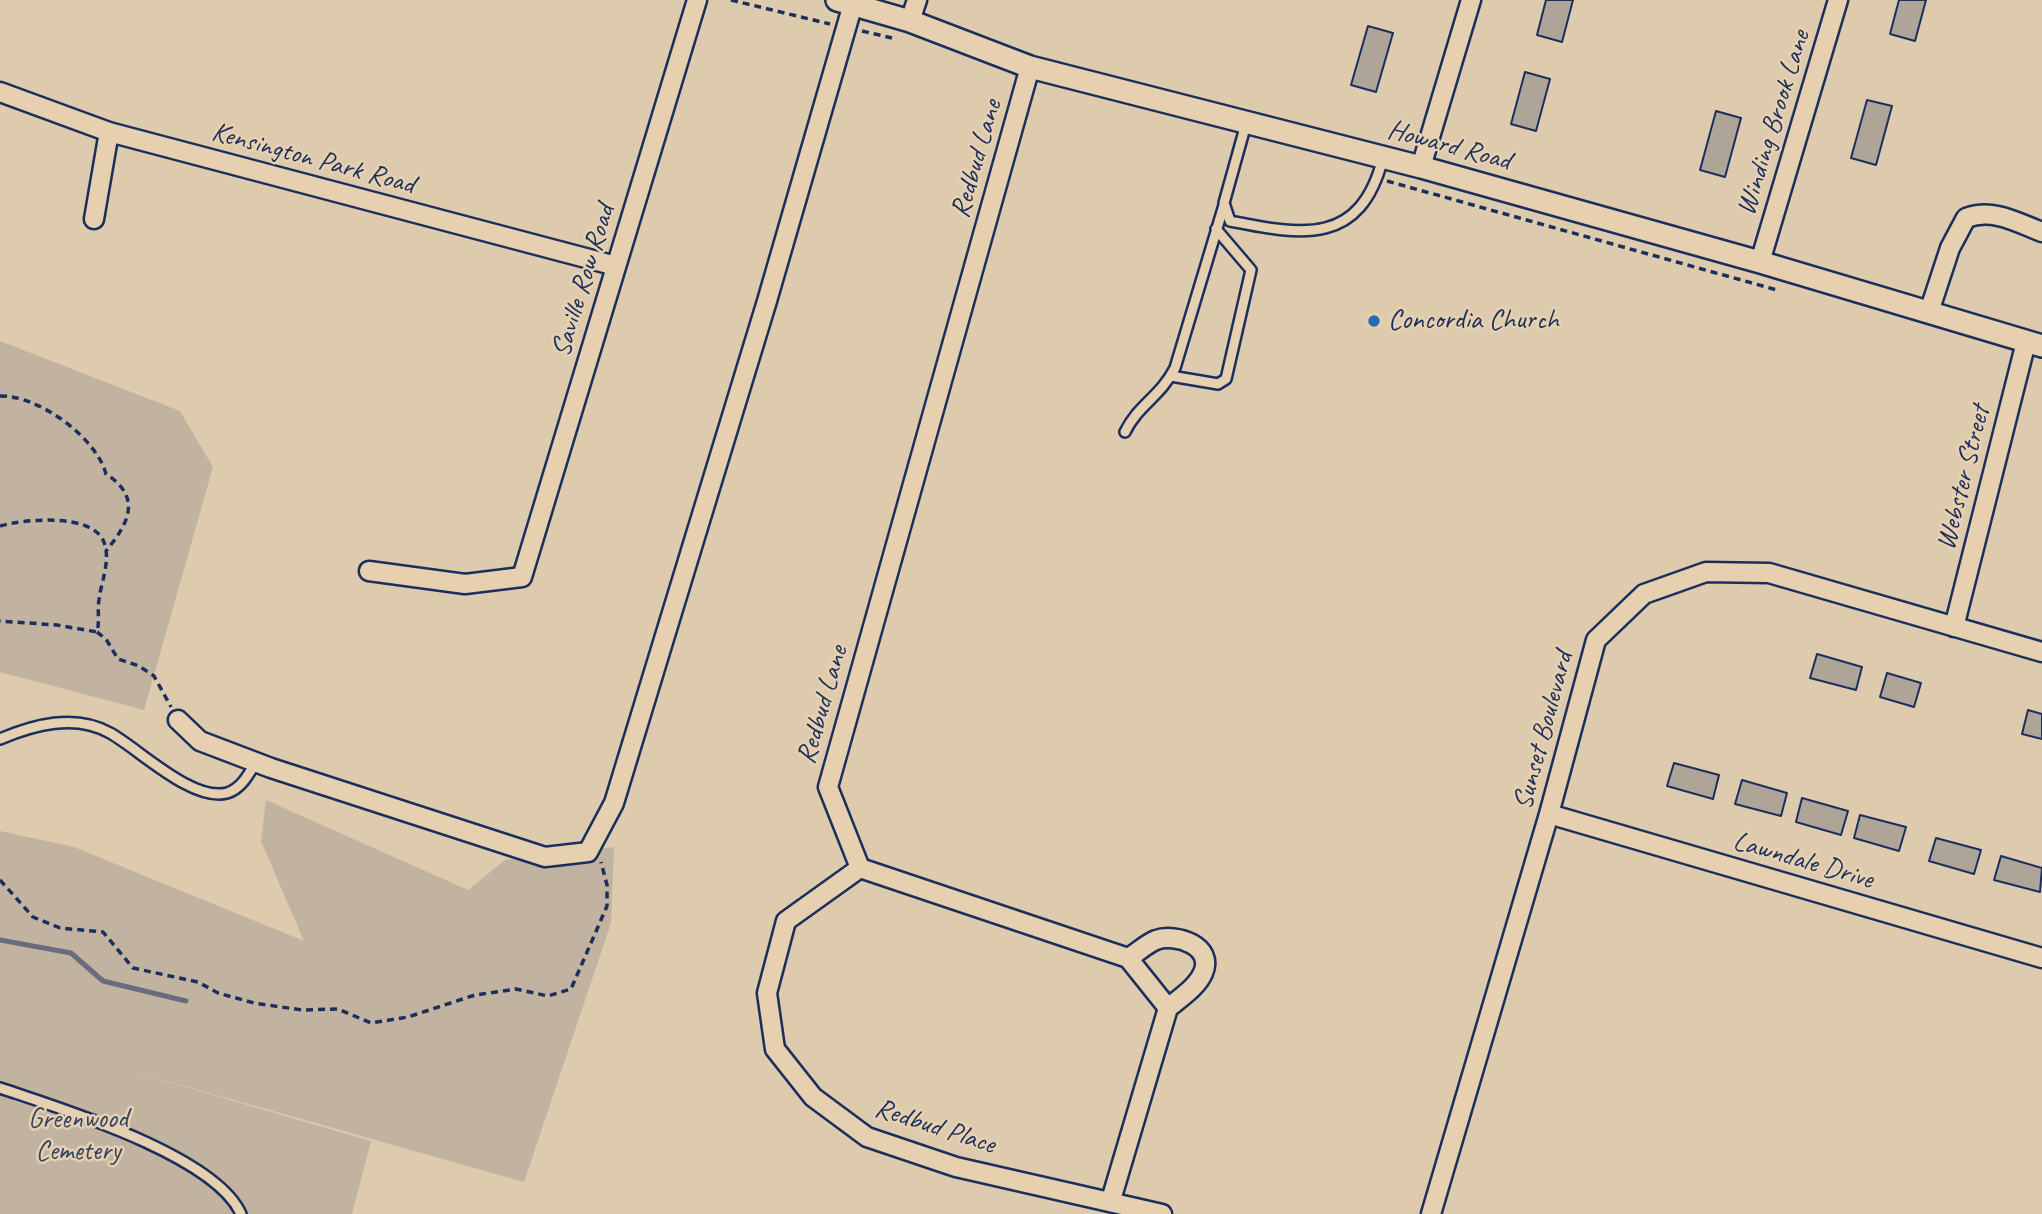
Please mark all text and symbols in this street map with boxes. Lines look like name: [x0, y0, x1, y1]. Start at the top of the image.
street label: Winding Brook Lane: [1730, 26, 1818, 220]
street label: Redbud Lane: [944, 96, 1010, 222]
street label: Howard Road: [1384, 113, 1514, 179]
street label: Kensington Park Road: [208, 116, 418, 202]
street label: Saville Row Road: [545, 201, 623, 361]
place label: Concordia Church: [1388, 304, 1559, 338]
marker: Concordia Church: [1366, 313, 1382, 329]
street label: Webster Street: [1930, 402, 1998, 554]
street label: Redbud Lane: [790, 642, 856, 768]
street label: Sunset Boulevard: [1507, 648, 1581, 814]
street label: Lawndale Drive: [1729, 825, 1877, 897]
street label: Redbud Place: [871, 1092, 999, 1162]
park label: Greenwood Cemetery: [28, 1103, 128, 1169]

